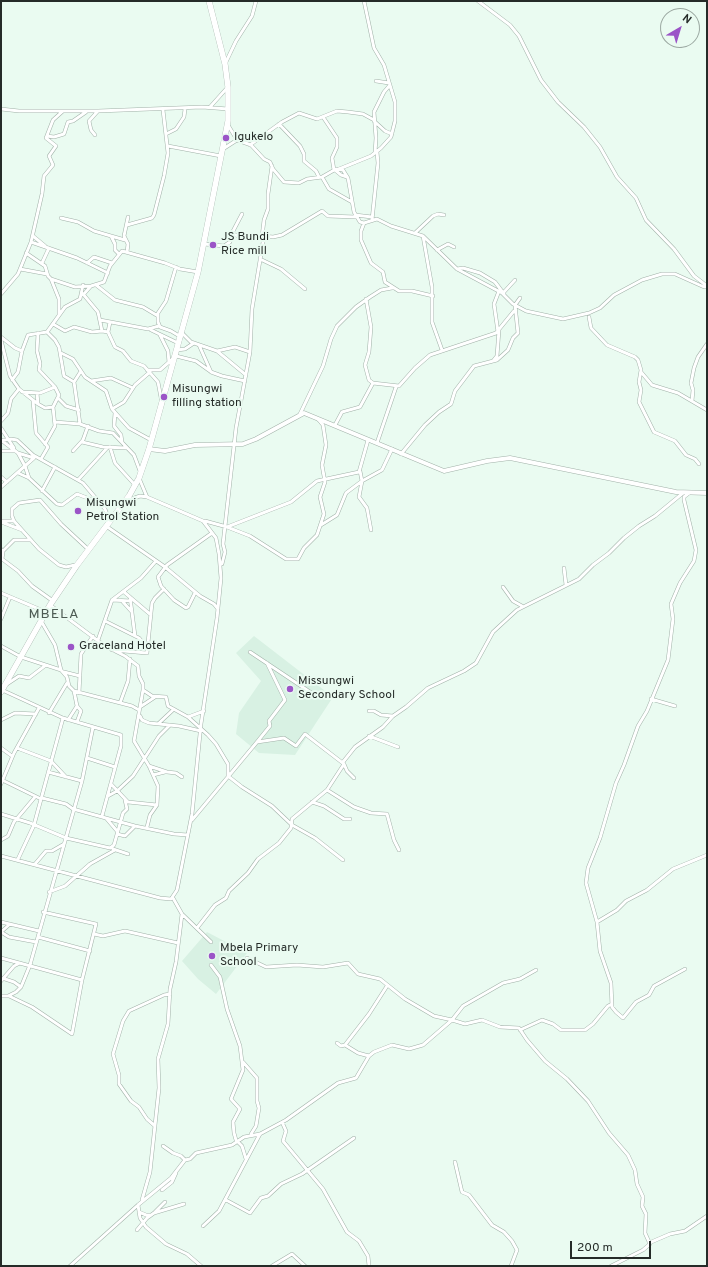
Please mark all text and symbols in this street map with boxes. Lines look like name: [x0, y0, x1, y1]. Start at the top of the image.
north arrow: [660, 8, 700, 48]
text: N: [679, 11, 694, 27]
place label: Igukelo: [234, 131, 273, 145]
marker: Igukelo: [221, 133, 231, 143]
place label: JS Bundi Rice mill: [221, 231, 269, 259]
marker: JS Bundi Rice mill: [208, 240, 218, 250]
place label: Misungwi filling station: [172, 383, 242, 411]
marker: Misungwi filling station: [159, 392, 169, 402]
place label: Misungwi Petrol Station: [86, 497, 159, 525]
marker: Misungwi Petrol Station: [73, 506, 83, 516]
district label: MBELA: [28, 607, 80, 623]
place label: Graceland Hotel: [79, 640, 166, 654]
marker: Graceland Hotel: [66, 642, 76, 652]
place label: Missungwi Secondary School: [298, 675, 395, 703]
marker: Missungwi Secondary School: [285, 684, 295, 694]
place label: Mbela Primary School: [220, 942, 298, 970]
marker: Mbela Primary School: [207, 951, 217, 961]
scale bar: [572, 1233, 653, 1259]
text: 200 m: [577, 1240, 613, 1256]

